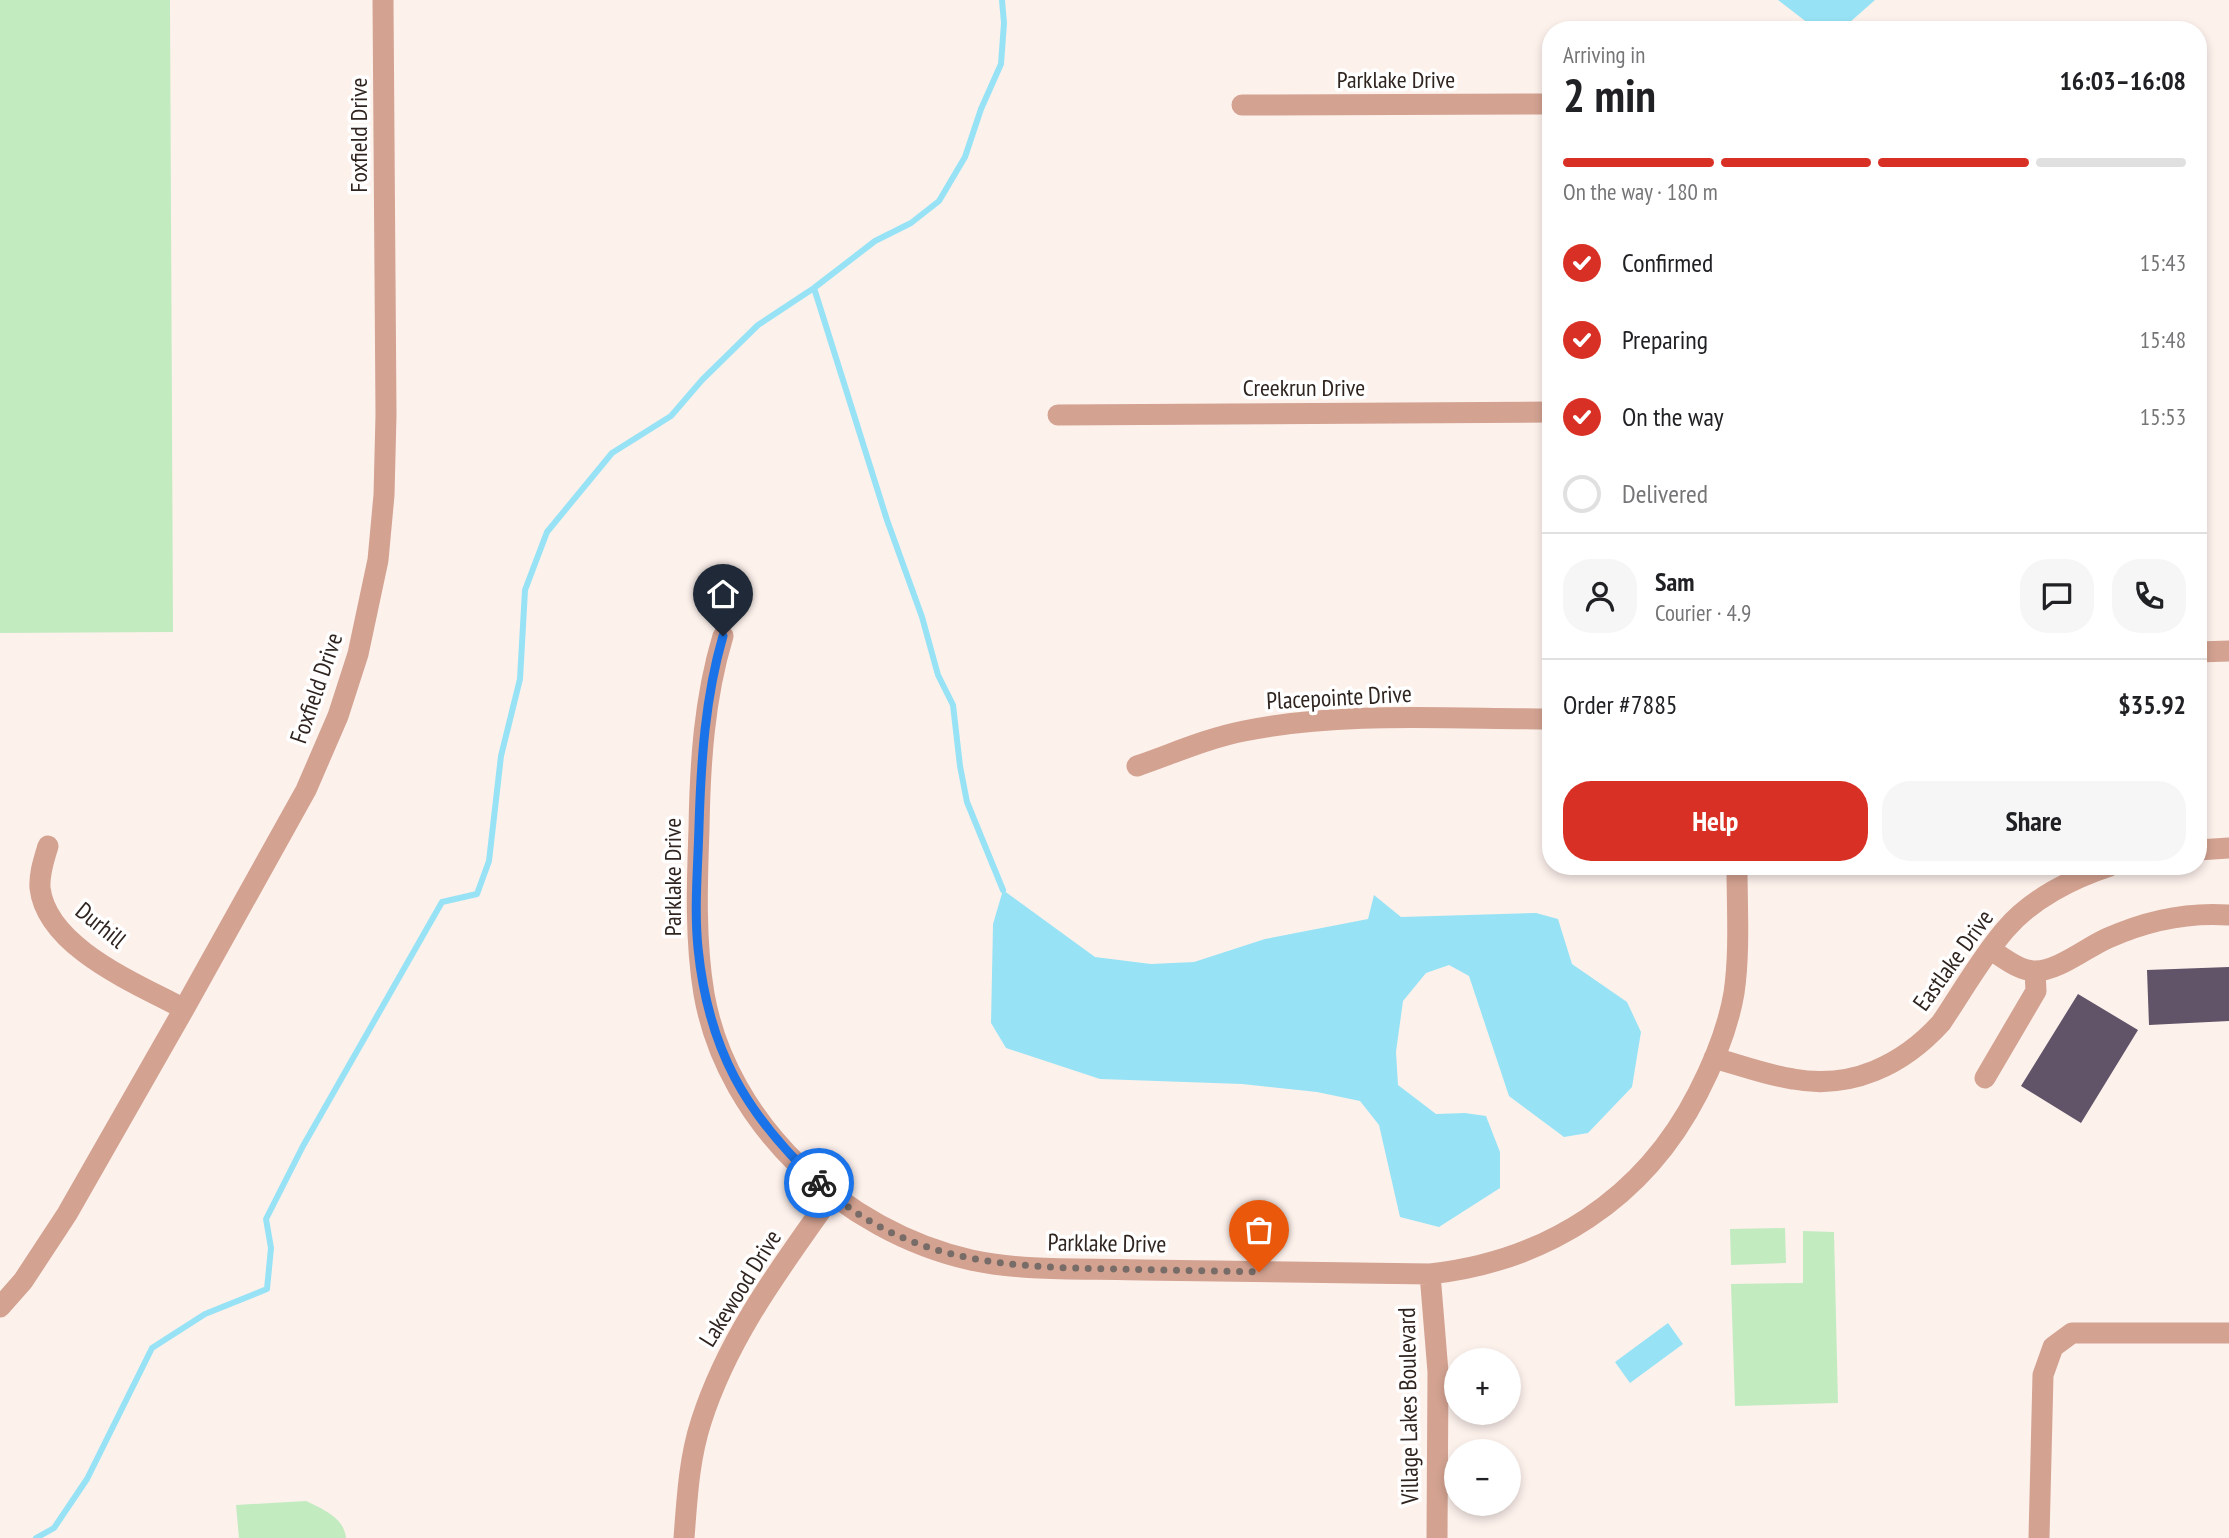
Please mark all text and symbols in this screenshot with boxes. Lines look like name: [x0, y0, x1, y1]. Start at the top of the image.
text: Arriving in: [1563, 40, 1645, 69]
street label: Parklake Drive: [1337, 64, 1455, 95]
text: 16:03–16:08: [2059, 64, 2186, 97]
text: 2 min: [1563, 65, 1656, 125]
street label: Foxfield Drive: [343, 78, 374, 192]
text: On the way · 180 m: [1563, 177, 1718, 206]
icon: check: [1563, 244, 1601, 282]
text: Confirmed: [1622, 246, 1713, 279]
text: 15:43: [2140, 248, 2186, 277]
icon: check: [1563, 321, 1601, 359]
text: Preparing: [1622, 323, 1708, 356]
text: 15:48: [2140, 325, 2186, 354]
street label: Creekrun Drive: [1243, 372, 1365, 403]
icon: check: [1563, 398, 1601, 436]
text: On the way: [1622, 400, 1724, 433]
text: 15:53: [2140, 402, 2186, 431]
text: Delivered: [1622, 477, 1708, 510]
button: person: [1563, 559, 1637, 633]
button: chat: [2020, 559, 2094, 633]
button: phone: [2112, 559, 2186, 633]
pin: [693, 564, 753, 636]
text: Sam: [1655, 565, 1694, 598]
icon: home: [704, 575, 742, 613]
text: Courier · 4.9: [1655, 598, 1751, 627]
street label: Foxfield Drive: [283, 629, 349, 747]
street label: Placepointe Drive: [1265, 678, 1413, 716]
text: Order #7885: [1563, 688, 1678, 721]
text: $35.92: [2118, 688, 2186, 721]
button: Help: [1563, 781, 1868, 861]
button: Share: [1882, 781, 2186, 861]
street label: Parklake Drive: [657, 818, 688, 936]
street label: Durhill: [69, 895, 133, 955]
street label: Eastlake Drive: [1906, 903, 2000, 1017]
courier: [784, 1148, 854, 1218]
icon: bike: [800, 1164, 838, 1202]
pin: [1229, 1200, 1289, 1272]
icon: bag: [1240, 1211, 1278, 1249]
street label: Lakewood Drive: [692, 1224, 788, 1352]
street label: Parklake Drive: [1047, 1226, 1167, 1260]
street label: Village Lakes Boulevard: [1391, 1307, 1425, 1506]
map controls: [1444, 1348, 1521, 1516]
button: +: [1444, 1348, 1521, 1425]
button: −: [1444, 1439, 1521, 1516]

